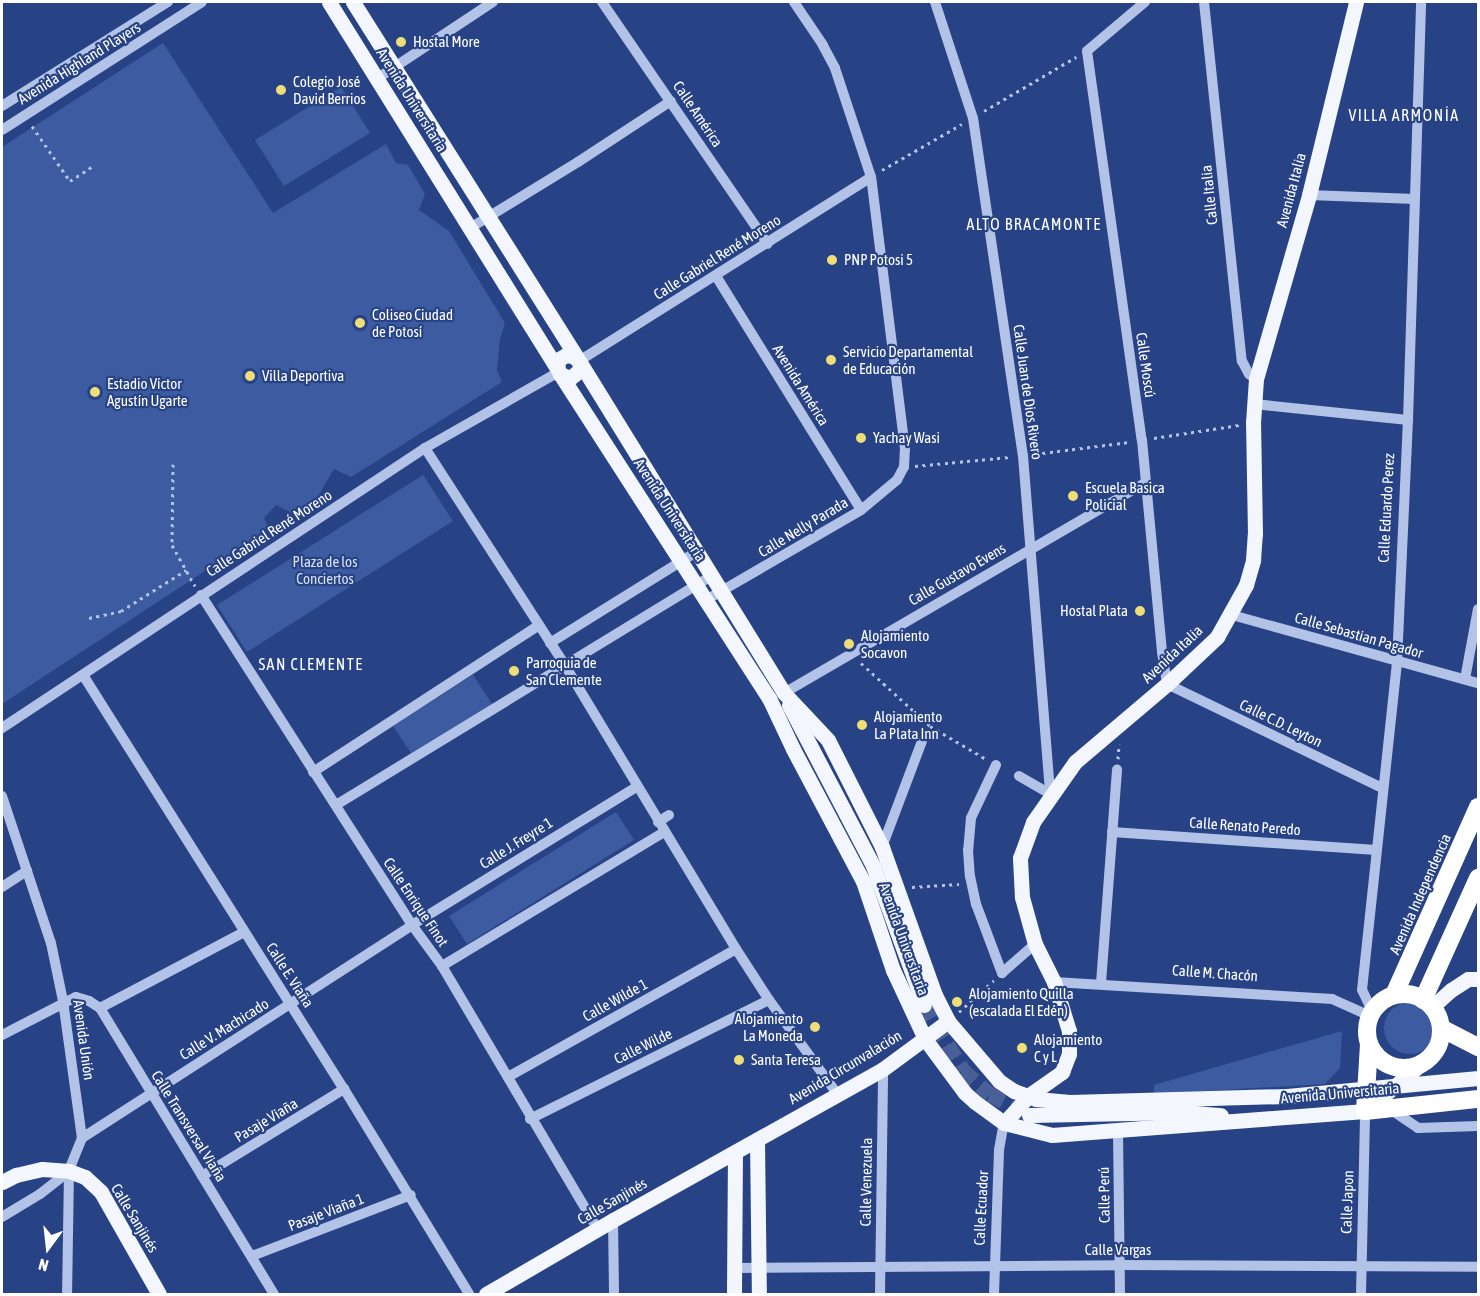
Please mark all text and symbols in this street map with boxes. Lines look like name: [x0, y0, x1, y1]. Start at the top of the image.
street label: Avenida Highland Players: [14, 18, 144, 108]
place label: Hostal More: [413, 33, 480, 51]
marker: Hostal More: [394, 35, 408, 49]
street label: Avenida Universitaria: [373, 45, 451, 155]
place label: Colegio José David Berrios: [293, 72, 366, 107]
street label: Calle América: [669, 78, 727, 150]
marker: Colegio José David Berrios: [274, 83, 288, 97]
district label: VILLA ARMONÍA: [1348, 105, 1460, 125]
street label: Avenida Italia: [1272, 151, 1310, 229]
street label: Calle Italia: [1197, 164, 1221, 226]
street label: Calle Gabriel René Moreno: [650, 211, 784, 303]
district label: ALTO BRACAMONTE: [966, 214, 1102, 234]
place label: PNP Potosi 5: [844, 251, 913, 269]
marker: PNP Potosi 5: [825, 253, 839, 267]
place label: Coliseo Ciudad de Potosí: [372, 305, 453, 340]
marker: Coliseo Ciudad de Potosí: [353, 316, 367, 330]
street label: Calle Juan de Dios Rivero: [1010, 323, 1046, 461]
street label: Calle Moscú: [1133, 331, 1159, 399]
street label: Avenida América: [769, 341, 833, 429]
place label: Servicio Departamental de Educación: [843, 342, 973, 377]
marker: Servicio Departamental de Educación: [824, 353, 838, 367]
place label: Villa Deportiva: [262, 367, 344, 385]
marker: Villa Deportiva: [243, 369, 257, 383]
place label: Estadio Víctor Agustín Ugarte: [107, 374, 188, 409]
marker: Estadio Víctor Agustín Ugarte: [88, 385, 102, 399]
place label: Yachay Wasi: [873, 429, 940, 447]
marker: Yachay Wasi: [854, 431, 868, 445]
street label: Calle Eduardo Perez: [1374, 453, 1398, 563]
street label: Avenida Universitaria: [630, 455, 710, 565]
place label: Escuela Basica Policial: [1085, 478, 1165, 513]
street label: Calle Gabriel René Moreno: [203, 486, 335, 580]
marker: Escuela Basica Policial: [1066, 489, 1080, 503]
street label: Calle Nelly Parada: [755, 493, 851, 561]
street label: Calle Gustavo Evens: [905, 539, 1009, 609]
park label: Plaza de los Conciertos: [293, 552, 357, 587]
place label: Hostal Plata: [1060, 602, 1128, 620]
marker: Hostal Plata: [1133, 604, 1147, 618]
street label: Calle Sebastian Pagador: [1293, 608, 1425, 662]
street label: Avenida Italia: [1138, 621, 1206, 687]
place label: Alojamiento Socavon: [861, 626, 929, 661]
marker: Alojamiento Socavon: [842, 637, 856, 651]
place label: Parroquia de San Clemente: [526, 653, 602, 688]
district label: SAN CLEMENTE: [258, 654, 364, 674]
marker: Parroquia de San Clemente: [507, 664, 521, 678]
street label: Calle C.D. Leyton: [1237, 695, 1325, 751]
place label: Alojamiento La Plata Inn: [874, 707, 942, 742]
marker: Alojamiento La Plata Inn: [855, 718, 869, 732]
street label: Calle J. Freyre 1: [476, 813, 556, 873]
street label: Calle Renato Peredo: [1189, 813, 1301, 839]
street label: Avenida Independencia: [1385, 831, 1455, 957]
street label: Calle Enrique Finot: [380, 854, 452, 950]
street label: Avenida Universitaria: [875, 880, 933, 998]
street label: Calle E. Viaña: [262, 939, 318, 1011]
street label: Calle M. Chacón: [1171, 961, 1259, 985]
street label: Calle Wilde 1: [579, 975, 651, 1025]
place label: Alojamiento Quilla (escalada El Edén): [969, 984, 1074, 1019]
street label: Calle V. Machicado: [176, 994, 272, 1064]
marker: Alojamiento Quilla (escalada El Edén): [950, 995, 964, 1009]
street label: Avenida Unión: [69, 999, 99, 1081]
place label: Alojamiento La Moneda: [735, 1009, 803, 1044]
marker: Alojamiento La Moneda: [808, 1020, 822, 1034]
street label: Calle Wilde: [611, 1024, 675, 1068]
street label: Avenida Circunvalación: [785, 1026, 905, 1108]
place label: Alojamiento C y L: [1034, 1030, 1102, 1065]
marker: Alojamiento C y L: [1015, 1041, 1029, 1055]
place label: Santa Teresa: [751, 1051, 821, 1069]
marker: Santa Teresa: [732, 1053, 746, 1067]
street label: Calle Transversal Viaña: [148, 1067, 230, 1185]
street label: Avenida Universitaria: [1280, 1079, 1400, 1107]
street label: Pasaje Viaña: [231, 1094, 301, 1146]
street label: Calle Venezuela: [856, 1138, 876, 1226]
street label: Calle Perú: [1095, 1167, 1113, 1223]
street label: Calle Ecuador: [970, 1170, 992, 1246]
street label: Calle Japon: [1337, 1170, 1357, 1234]
street label: Calle Sanjinés: [574, 1174, 650, 1228]
street label: Calle Sanjinés: [107, 1180, 163, 1256]
street label: Pasaje Viaña 1: [286, 1189, 366, 1235]
north arrow: [18, 1218, 78, 1278]
street label: Calle Vargas: [1085, 1241, 1151, 1259]
text: N: [36, 1255, 50, 1275]

